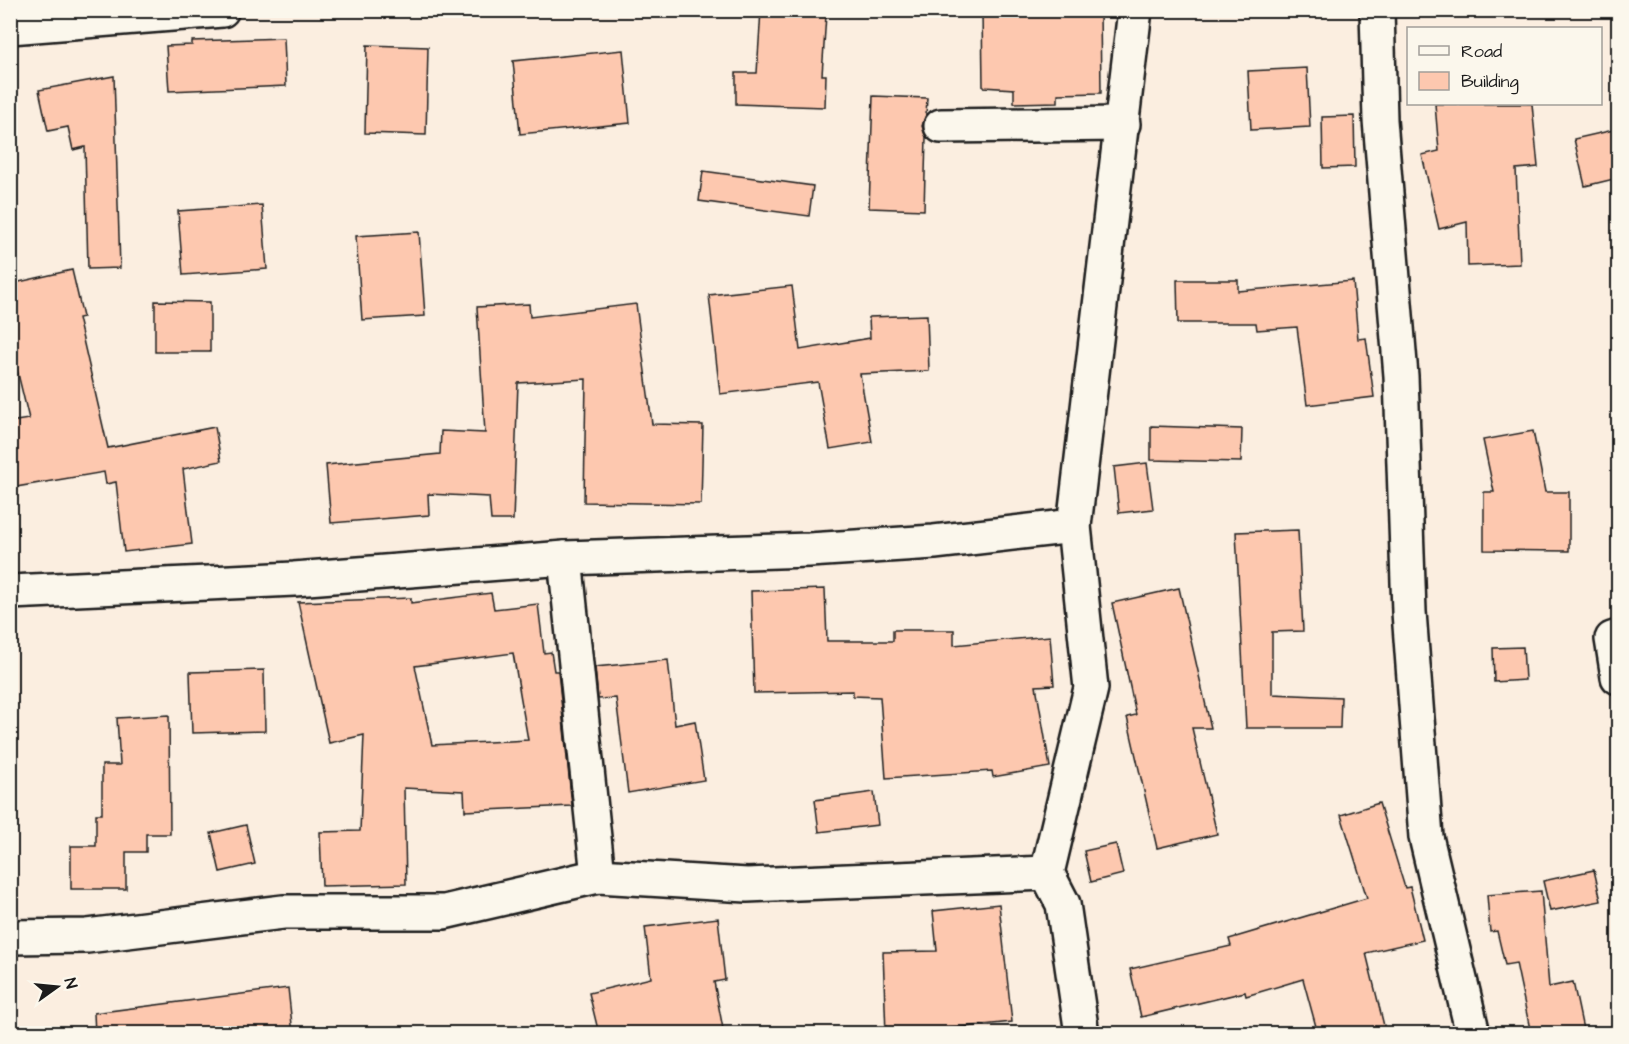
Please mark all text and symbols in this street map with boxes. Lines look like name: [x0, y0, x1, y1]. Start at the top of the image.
legend: [1407, 27, 1602, 105]
text: Road: [1461, 39, 1502, 64]
text: Building: [1461, 69, 1519, 95]
north arrow: [27, 957, 87, 1017]
text: N: [59, 976, 82, 991]

